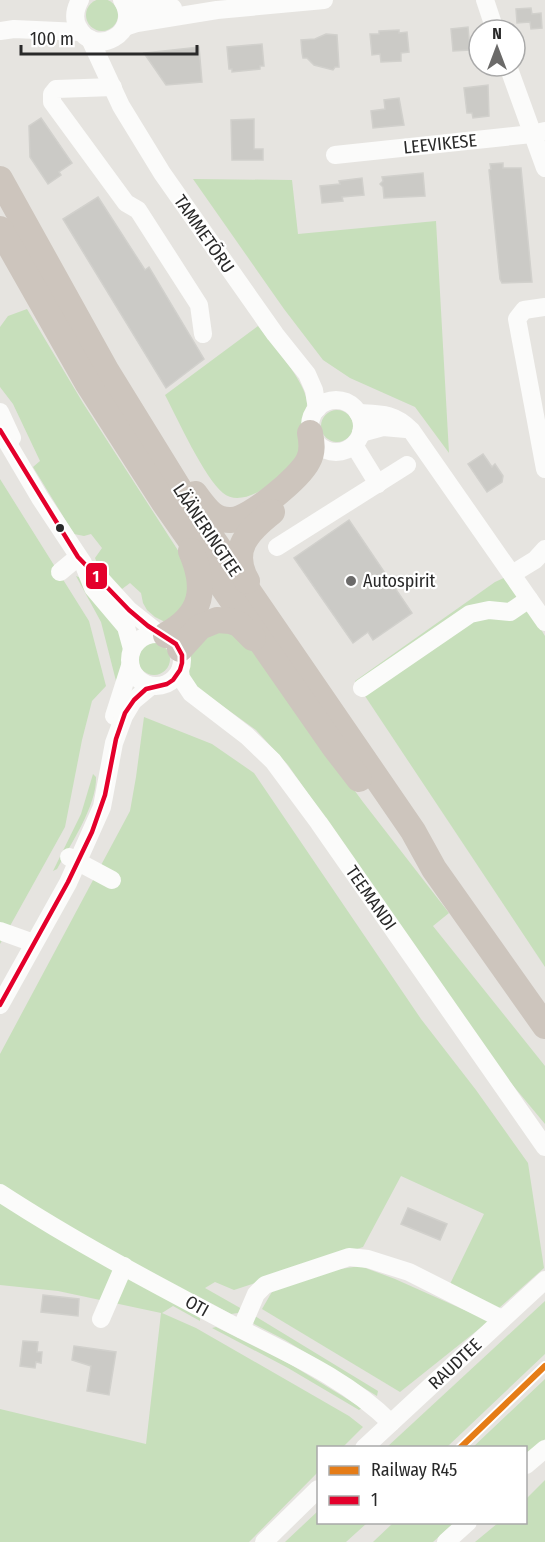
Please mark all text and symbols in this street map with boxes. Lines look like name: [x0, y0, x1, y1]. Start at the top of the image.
scale bar: [21, 18, 196, 56]
north arrow: [467, 18, 527, 78]
text: N: [492, 24, 502, 43]
text: 100 m: [30, 28, 74, 50]
street label: LEEVIKESE: [402, 129, 478, 159]
street label: TAMMETÕRU: [169, 191, 239, 277]
street label: LÄÄNERINGTEE: [168, 480, 246, 580]
unlabelled marker: [54, 522, 66, 534]
line badge: 1: [85, 562, 108, 590]
text: 1: [93, 567, 99, 586]
place label: Autospirit: [363, 570, 436, 592]
marker: Autospirit: [344, 574, 358, 588]
street label: TEEMANDI: [341, 862, 401, 934]
street label: OTI: [181, 1291, 213, 1321]
street label: RAUDTEE: [424, 1334, 486, 1394]
legend: [317, 1446, 527, 1524]
text: Railway R45: [371, 1459, 457, 1481]
text: 1: [371, 1489, 378, 1511]

